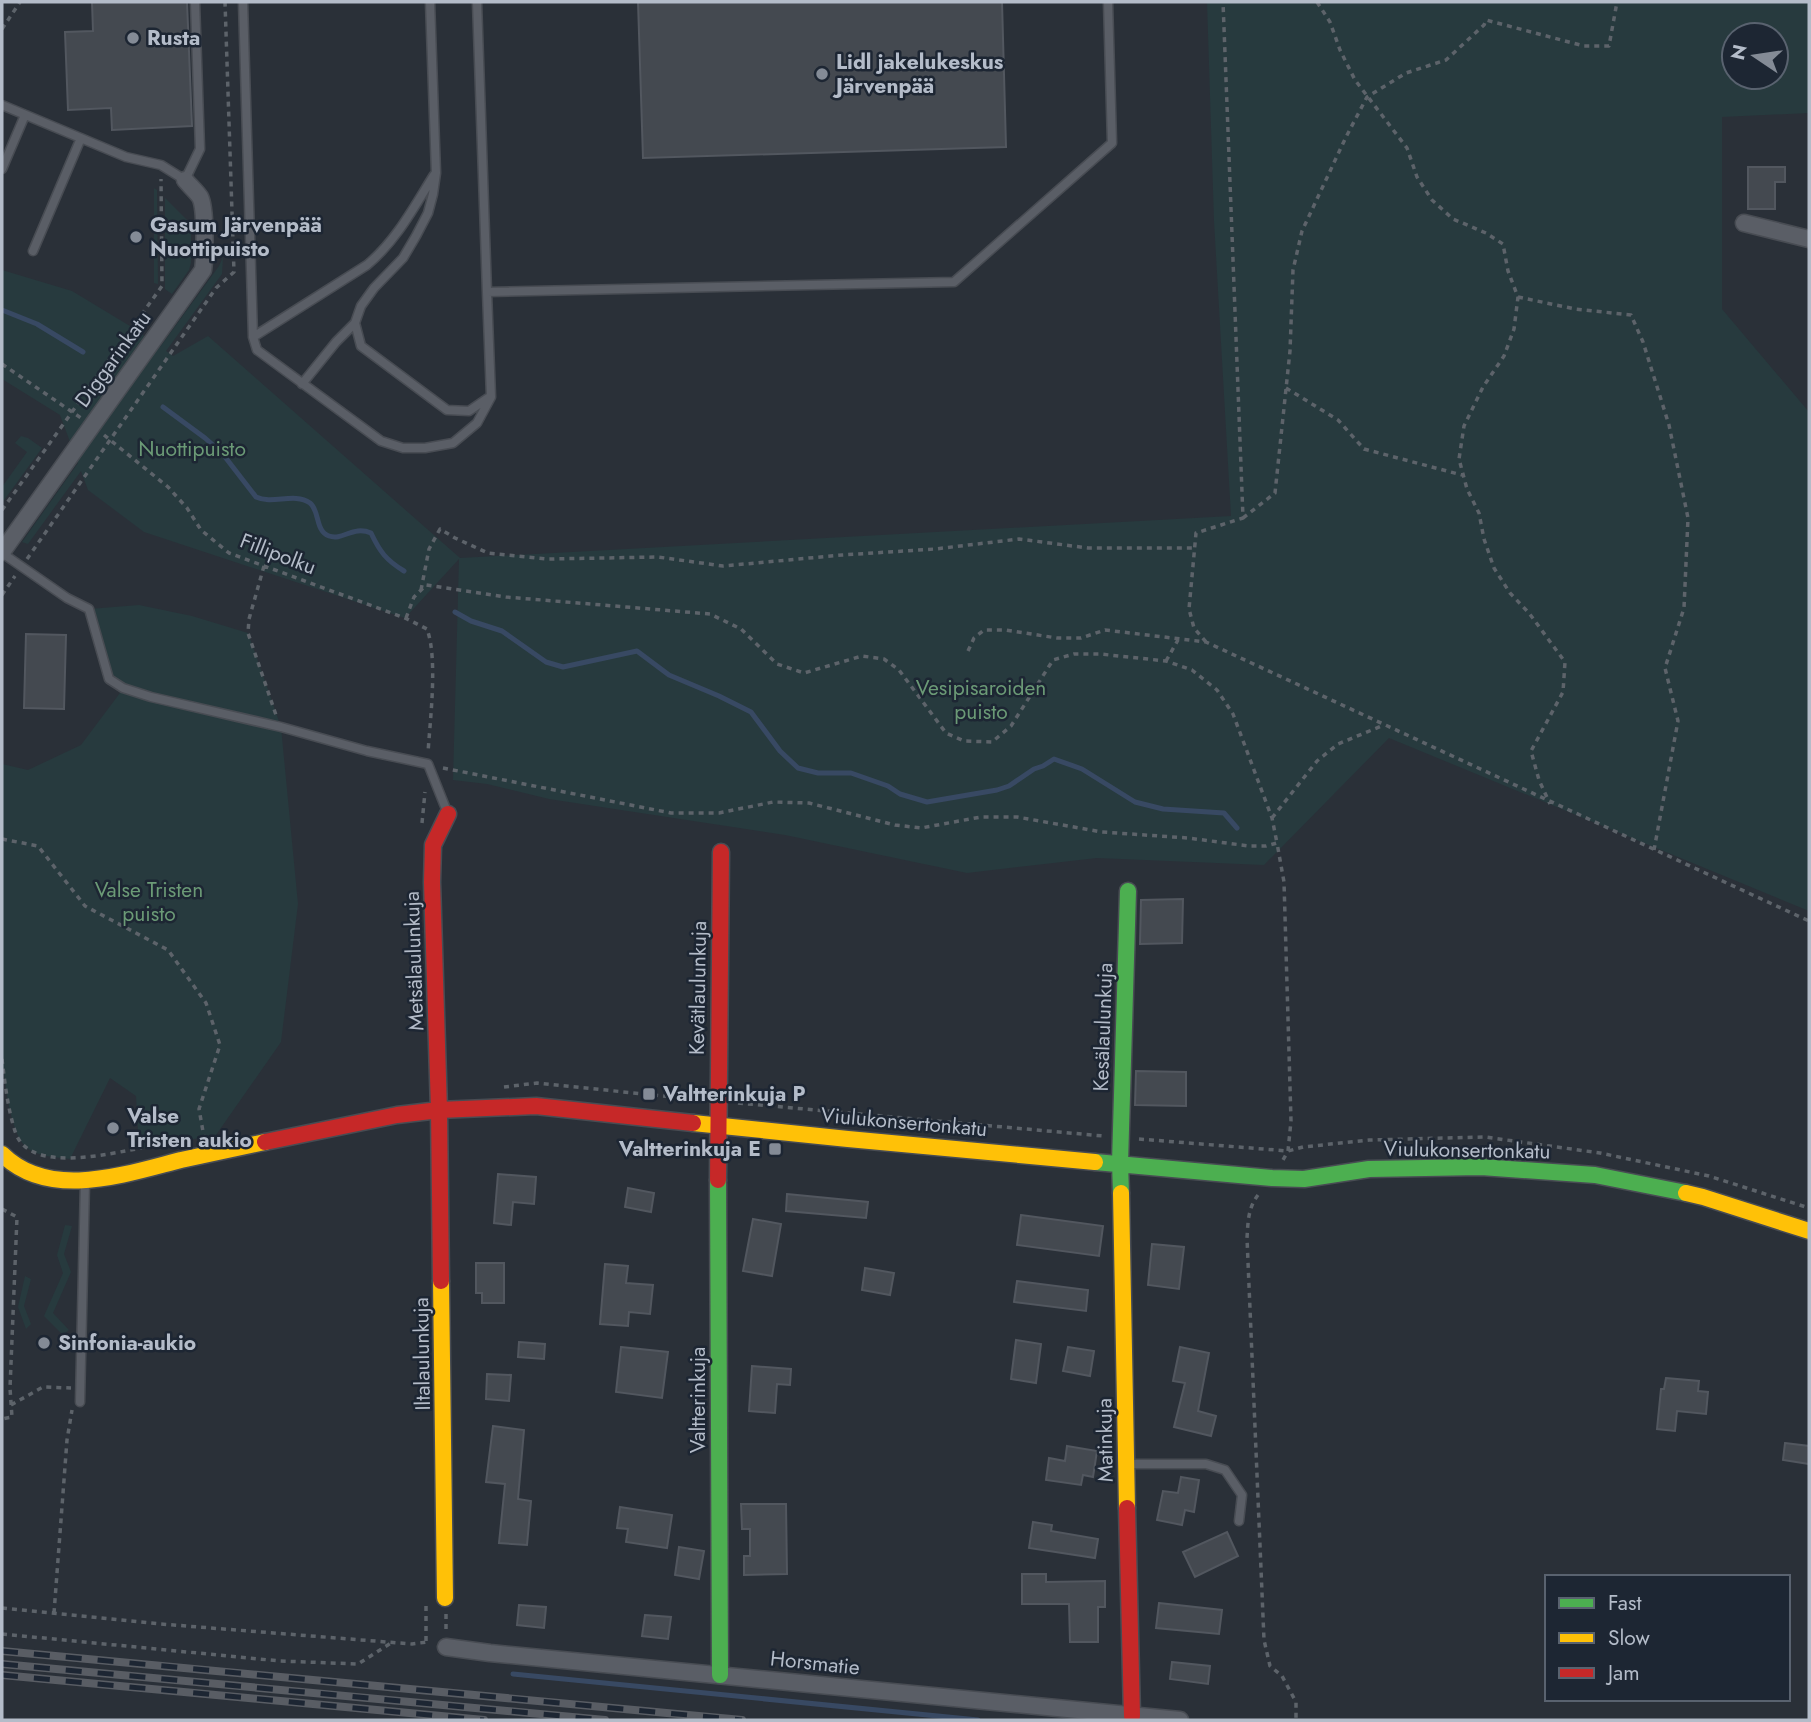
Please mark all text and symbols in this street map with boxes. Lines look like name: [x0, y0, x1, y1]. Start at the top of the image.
north arrow: [1720, 21, 1790, 91]
place label: Rusta: [147, 23, 200, 53]
marker: Rusta: [125, 30, 141, 46]
text: N: [1724, 42, 1754, 63]
place label: Lidl jakelukeskus Järvenpää: [832, 47, 1004, 101]
marker: Lidl jakelukeskus Järvenpää: [814, 66, 830, 82]
place label: Gasum Järvenpää Nuottipuisto: [150, 210, 322, 264]
marker: Gasum Järvenpää Nuottipuisto: [128, 229, 144, 245]
street label: Diggarinkatu: [68, 305, 158, 413]
park label: Nuottipuisto: [138, 434, 246, 464]
street label: Fillipolku: [236, 526, 320, 582]
park label: Vesipisaroiden puisto: [916, 673, 1046, 727]
park label: Valse Tristen puisto: [95, 875, 203, 929]
street label: Metsälaulunkuja: [397, 891, 431, 1031]
street label: Kevätlaulunkuja: [682, 921, 714, 1055]
street label: Kesälaulunkuja: [1086, 962, 1120, 1092]
place label: Valtterinkuja P: [662, 1079, 806, 1109]
marker: Valtterinkuja P: [641, 1086, 657, 1102]
street label: Viulukonsertonkatu: [819, 1100, 989, 1144]
place label: Valse Tristen aukio: [126, 1101, 252, 1155]
marker: Valse Tristen aukio: [105, 1120, 121, 1136]
place label: Valtterinkuja E: [618, 1134, 761, 1164]
street label: Viulukonsertonkatu: [1383, 1134, 1551, 1166]
marker: Valtterinkuja E: [767, 1141, 783, 1157]
street label: Iltalaulunkuja: [406, 1297, 438, 1411]
place label: Sinfonia-aukio: [58, 1328, 196, 1358]
marker: Sinfonia-aukio: [36, 1335, 52, 1351]
street label: Valtterinkuja: [683, 1347, 713, 1453]
street label: Matinkuja: [1089, 1398, 1121, 1482]
legend: [1545, 1575, 1790, 1701]
text: Fast: [1608, 1588, 1641, 1618]
text: Slow: [1608, 1623, 1650, 1653]
street label: Horsmatie: [769, 1643, 861, 1683]
text: Jam: [1605, 1658, 1640, 1688]

